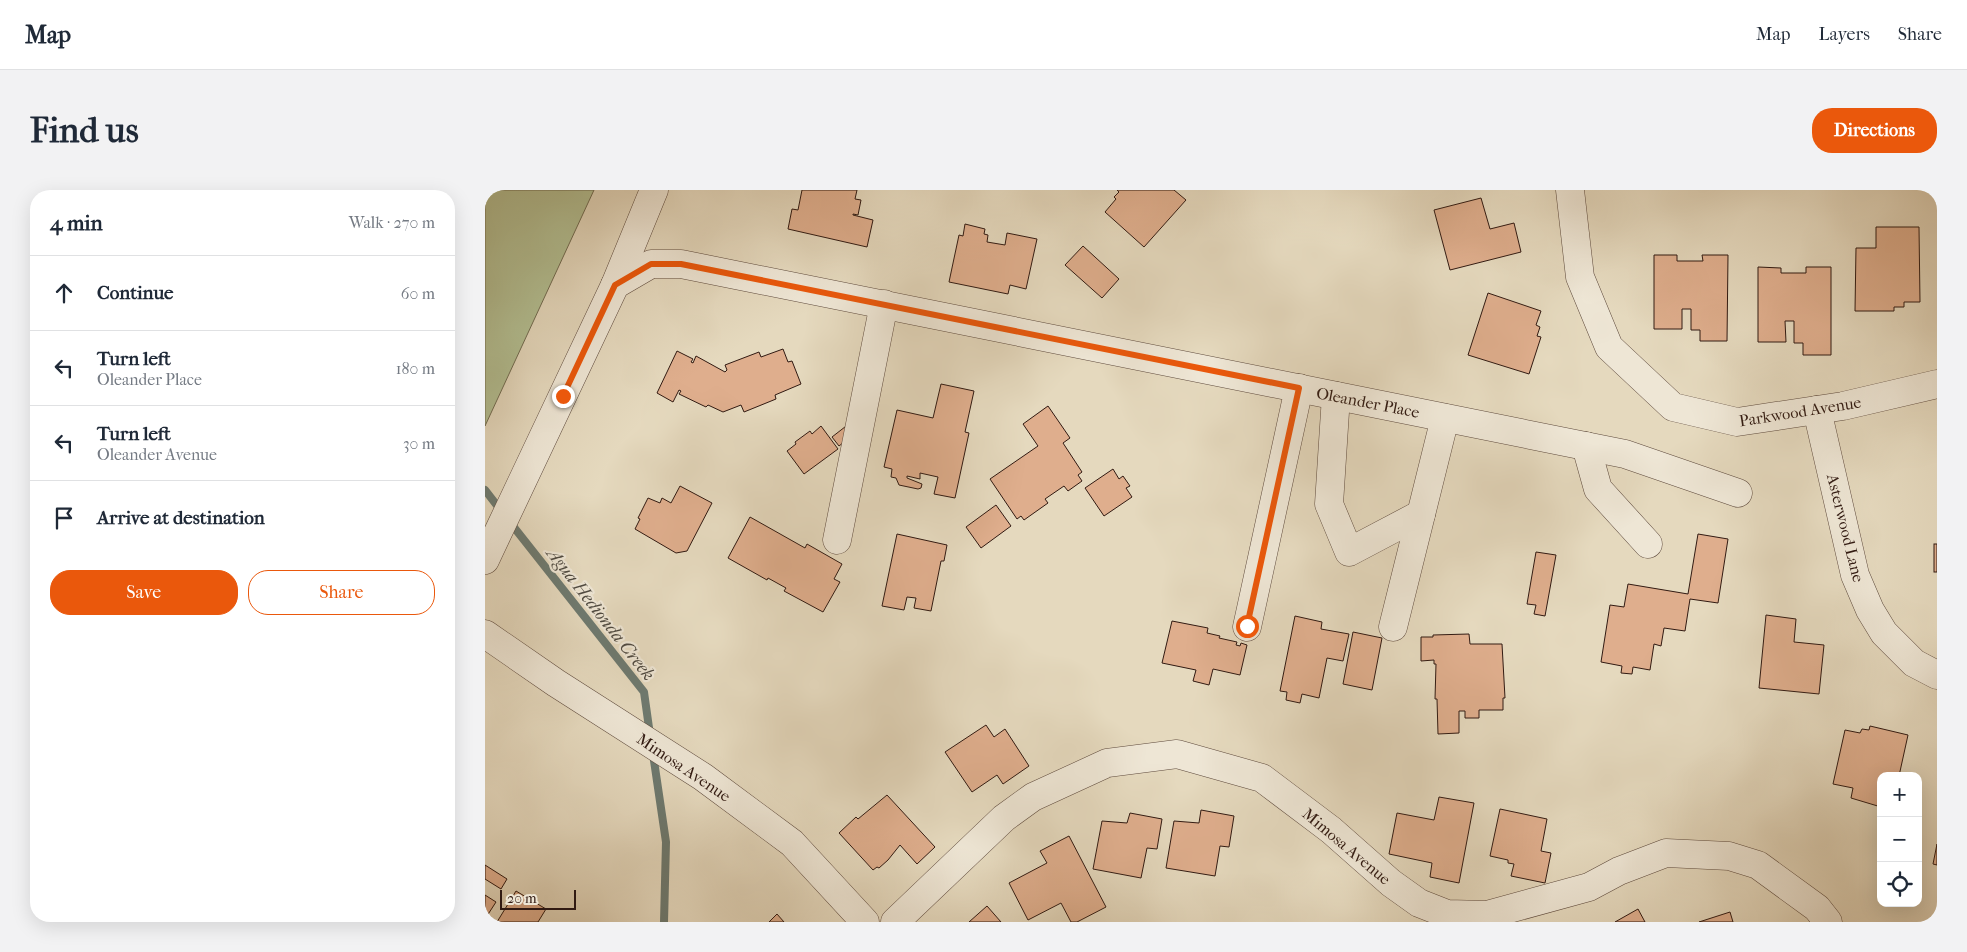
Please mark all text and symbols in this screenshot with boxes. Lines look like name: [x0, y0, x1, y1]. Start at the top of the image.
text: Map: [25, 21, 71, 49]
text: Map: [1756, 24, 1790, 45]
text: Layers: [1818, 24, 1870, 45]
text: Share: [1898, 24, 1942, 45]
button: Directions: [1812, 108, 1937, 153]
text: Find us: [30, 110, 139, 151]
text: 4 min: [50, 211, 103, 235]
text: Walk · 270 m: [349, 213, 435, 232]
icon: ahead: [50, 279, 78, 307]
text: Continue: [97, 282, 173, 304]
text: 60 m: [401, 284, 435, 303]
text: Turn left: [97, 348, 171, 370]
icon: left: [50, 354, 78, 382]
text: 180 m: [396, 359, 435, 378]
text: Oleander Place: [97, 370, 202, 389]
street label: Oleander Place: [1315, 383, 1421, 422]
route end: [552, 385, 575, 408]
street label: Parkwood Avenue: [1738, 392, 1863, 431]
text: Turn left: [97, 423, 171, 445]
icon: left: [50, 429, 78, 457]
text: 30 m: [403, 434, 435, 453]
text: Oleander Avenue: [97, 445, 217, 464]
street label: Asterwood Lane: [1823, 471, 1868, 584]
icon: arrive: [50, 504, 78, 532]
text: Arrive at destination: [97, 507, 265, 529]
water label: Agua Hedionda Creek: [541, 542, 659, 685]
button: Save: [50, 570, 238, 615]
button: Share: [248, 570, 435, 615]
route start: [1236, 615, 1259, 638]
street label: Mimosa Avenue: [633, 729, 734, 806]
map controls: [1877, 772, 1922, 907]
button: +: [1877, 772, 1922, 817]
street label: Mimosa Avenue: [1299, 804, 1395, 889]
button: −: [1877, 817, 1922, 862]
button: locate: [1877, 862, 1922, 907]
scale bar: [500, 887, 576, 910]
text: 20 m: [507, 890, 537, 907]

